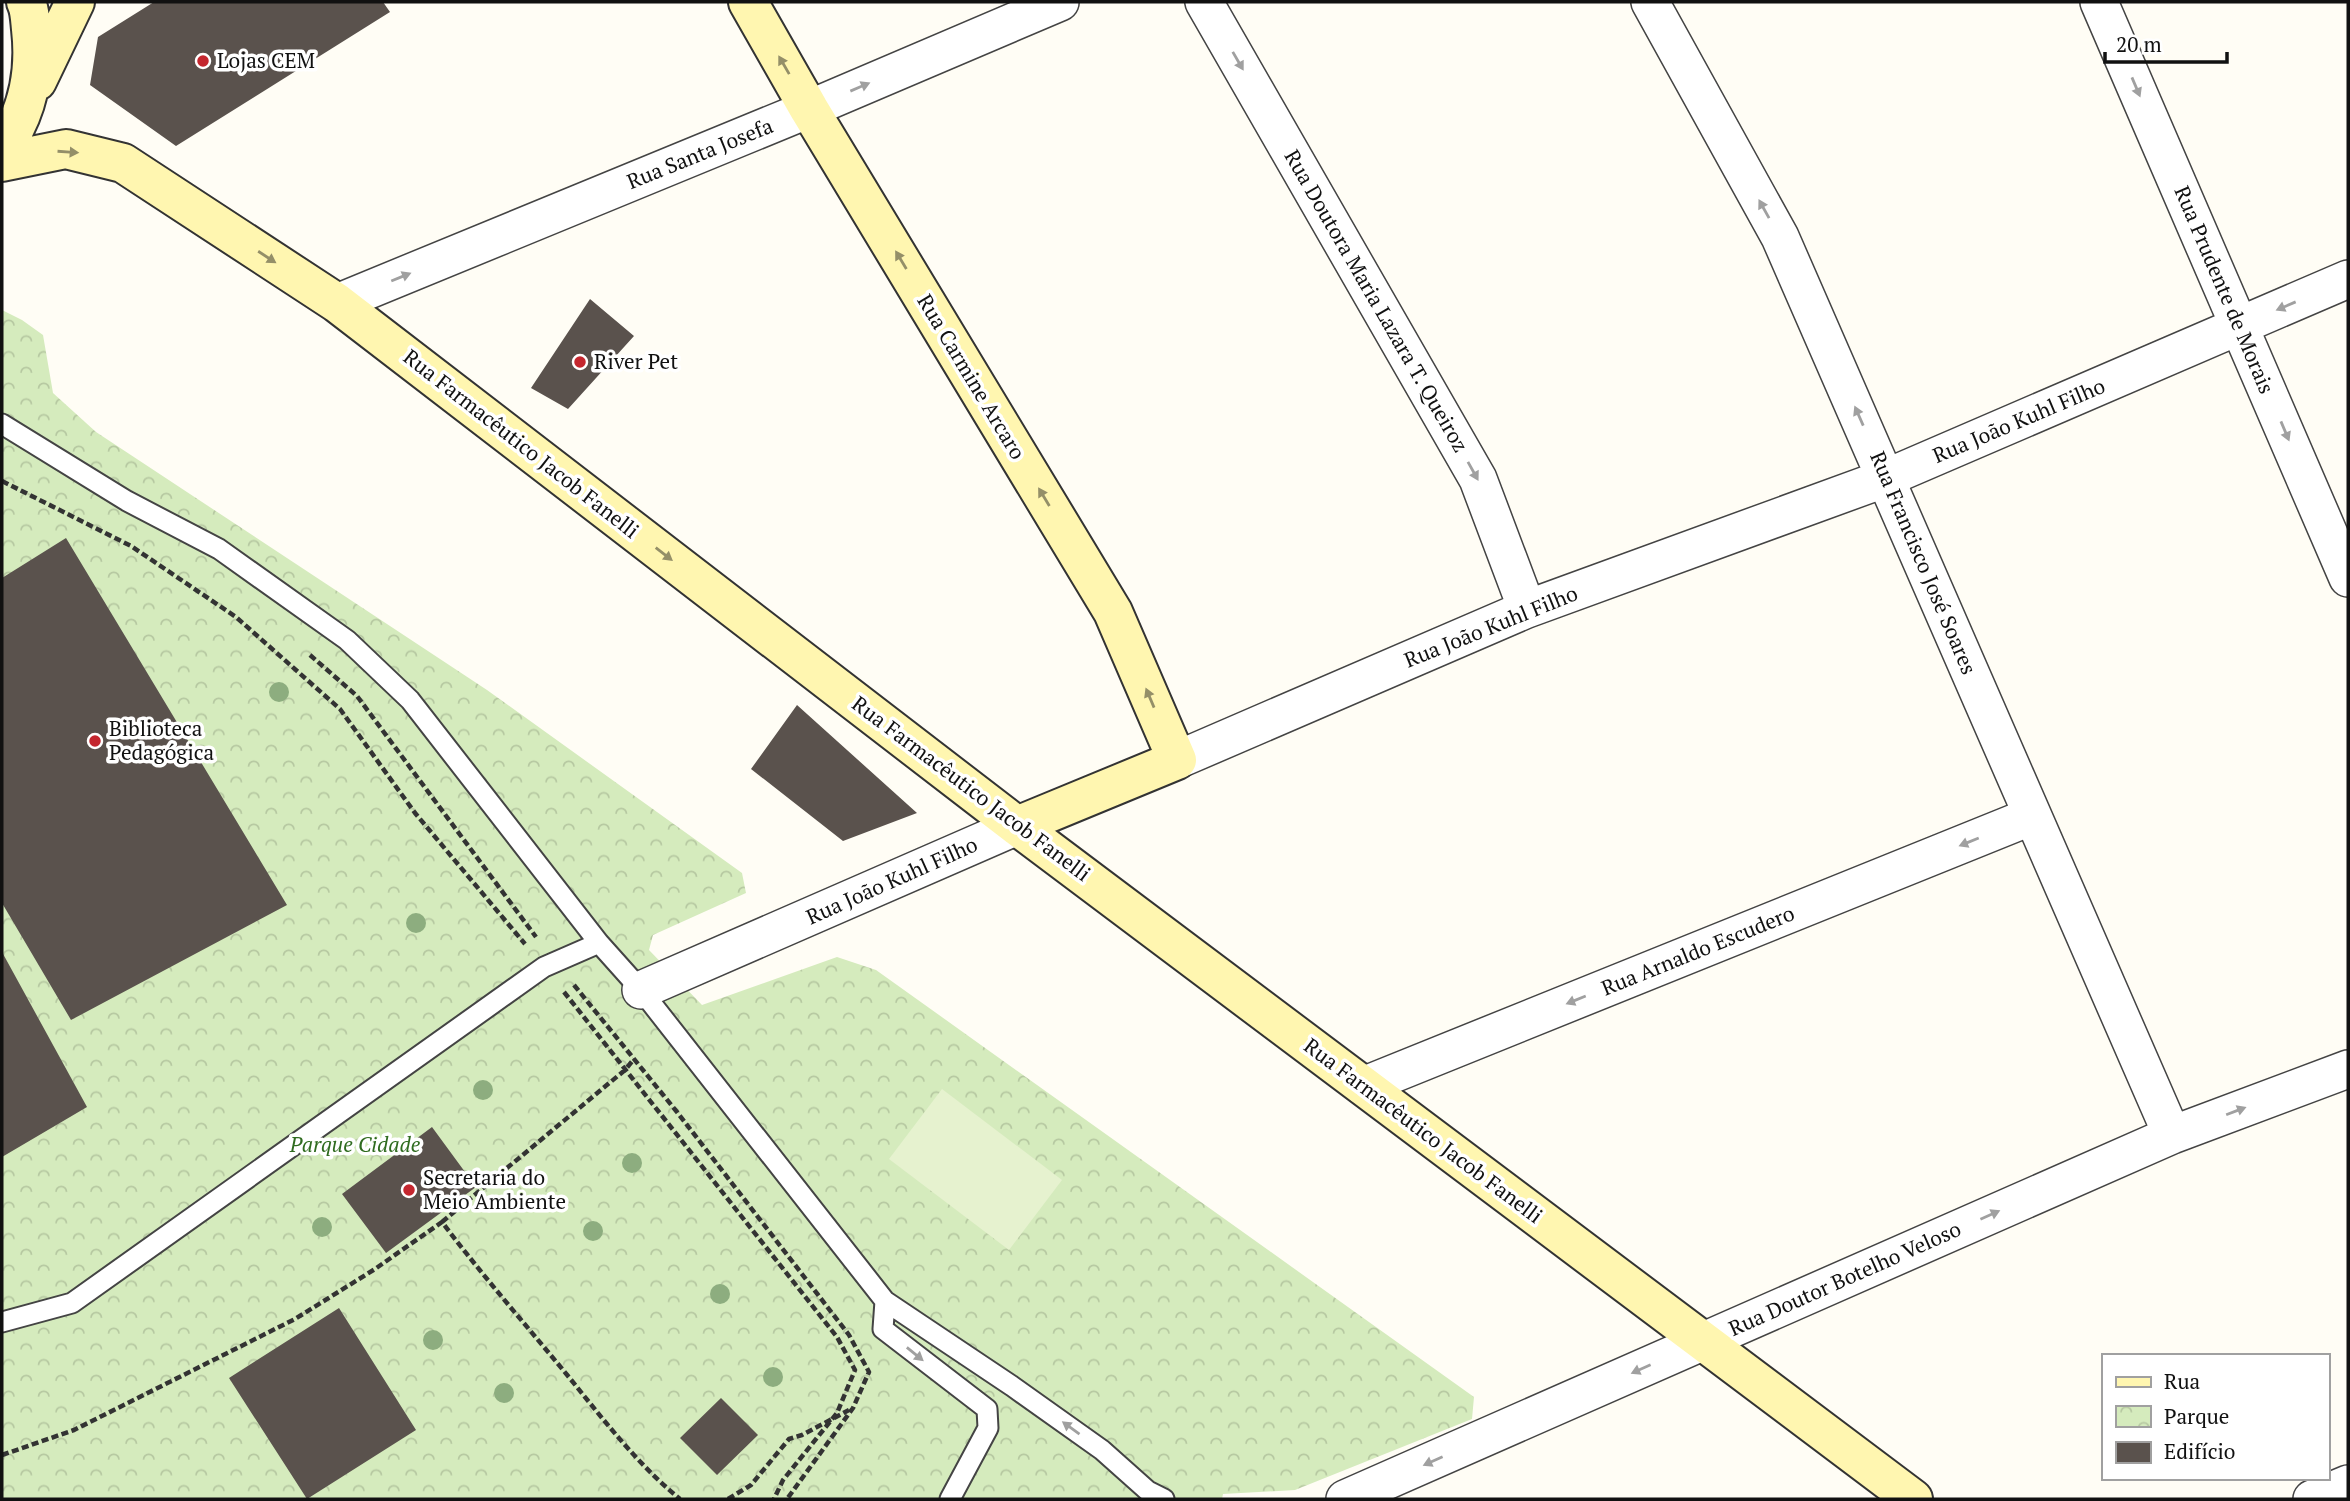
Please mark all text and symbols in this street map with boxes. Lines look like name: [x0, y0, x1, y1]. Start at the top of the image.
scale bar: [2105, 21, 2228, 65]
text: 20 m: [2116, 30, 2162, 58]
place label: Lojas CEM: [217, 46, 315, 74]
one-way arrow: [1232, 51, 1244, 71]
marker: Lojas CEM: [195, 53, 211, 69]
one-way arrow: [778, 55, 790, 75]
one-way arrow: [2130, 77, 2142, 97]
one-way arrow: [850, 82, 871, 93]
street label: Rua Santa Josefa: [622, 111, 777, 195]
street label: Rua Doutora Maria Lazara T. Queiroz: [1279, 144, 1475, 457]
one-way arrow: [58, 147, 80, 158]
street label: Rua Prudente de Morais: [2168, 181, 2281, 398]
one-way arrow: [1758, 199, 1770, 218]
one-way arrow: [257, 250, 276, 263]
one-way arrow: [894, 251, 907, 270]
one-way arrow: [390, 271, 411, 282]
street label: Rua Carmine Arcaro: [911, 289, 1032, 464]
one-way arrow: [2275, 301, 2296, 312]
street label: Rua Farmacêutico Jacob Fanelli: [398, 342, 645, 544]
place label: River Pet: [594, 347, 678, 375]
marker: River Pet: [572, 354, 588, 370]
street label: Rua João Kuhl Filho: [1928, 371, 2109, 469]
one-way arrow: [1853, 405, 1864, 426]
one-way arrow: [2279, 420, 2290, 441]
street label: Rua Francisco José Soares: [1864, 447, 1984, 678]
one-way arrow: [1467, 462, 1479, 481]
one-way arrow: [1037, 487, 1050, 507]
one-way arrow: [655, 547, 673, 562]
street label: Rua João Kuhl Filho: [1400, 579, 1581, 674]
one-way arrow: [1144, 687, 1155, 708]
street label: Rua Farmacêutico Jacob Fanelli: [847, 689, 1096, 887]
place label: Biblioteca Pedagógica: [109, 714, 215, 766]
marker: Biblioteca Pedagógica: [87, 733, 103, 749]
street label: Rua João Kuhl Filho: [802, 830, 982, 930]
one-way arrow: [1958, 836, 1979, 847]
street label: Rua Arnaldo Escudero: [1597, 899, 1798, 1002]
one-way arrow: [1566, 994, 1587, 1005]
street label: Rua Farmacêutico Jacob Fanelli: [1299, 1031, 1548, 1229]
one-way arrow: [2226, 1105, 2247, 1116]
park label: Parque Cidade: [289, 1130, 421, 1158]
place label: Secretaria do Meio Ambiente: [423, 1163, 566, 1215]
marker: Secretaria do Meio Ambiente: [401, 1182, 417, 1198]
one-way arrow: [1980, 1209, 2000, 1221]
street label: Rua Doutor Botelho Veloso: [1724, 1214, 1965, 1342]
one-way arrow: [906, 1347, 924, 1362]
legend: [2102, 1354, 2329, 1480]
one-way arrow: [1631, 1363, 1651, 1375]
text: Rua: [2164, 1367, 2200, 1395]
text: Parque: [2164, 1402, 2229, 1430]
one-way arrow: [1062, 1421, 1080, 1435]
text: Edifício: [2164, 1437, 2235, 1465]
one-way arrow: [1423, 1455, 1443, 1467]

